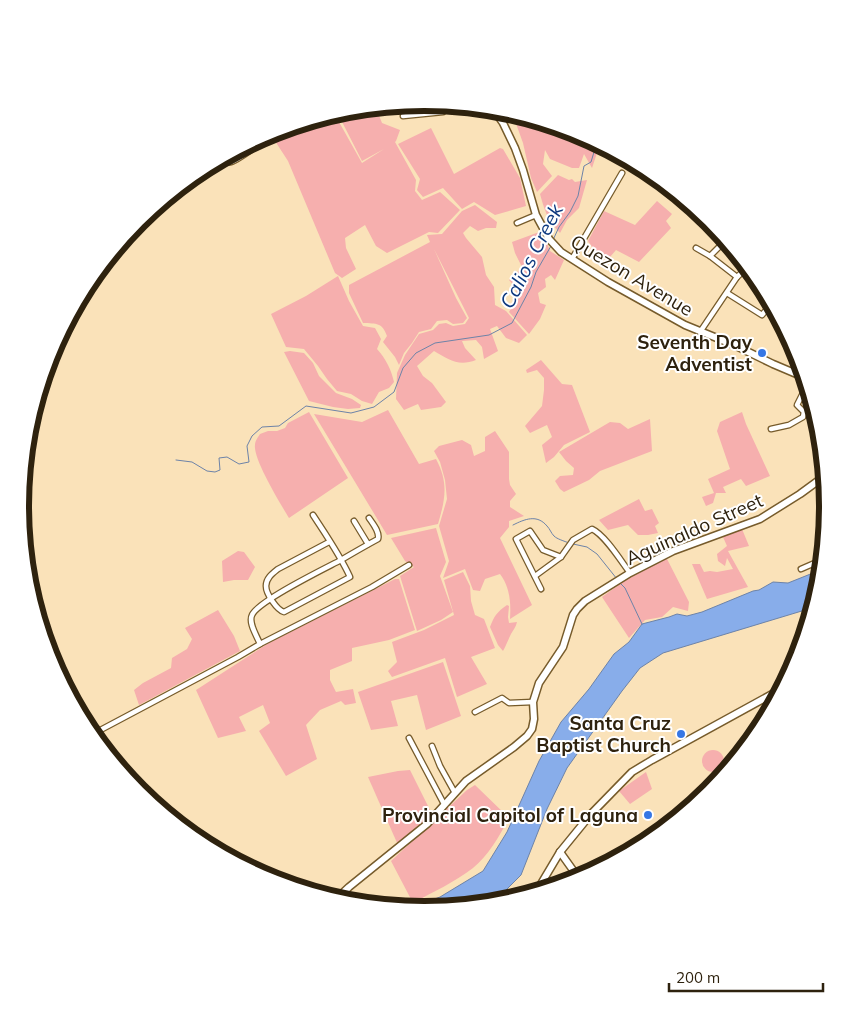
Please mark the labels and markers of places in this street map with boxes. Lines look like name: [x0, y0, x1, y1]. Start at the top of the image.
place label: Seventh Day Adventist: [637, 330, 753, 376]
marker: Seventh Day Adventist: [756, 347, 768, 359]
place label: Santa Cruz Baptist Church: [536, 711, 671, 757]
marker: Santa Cruz Baptist Church: [675, 728, 687, 740]
place label: Provincial Capitol of Laguna: [382, 803, 638, 827]
marker: Provincial Capitol of Laguna: [642, 809, 654, 821]

